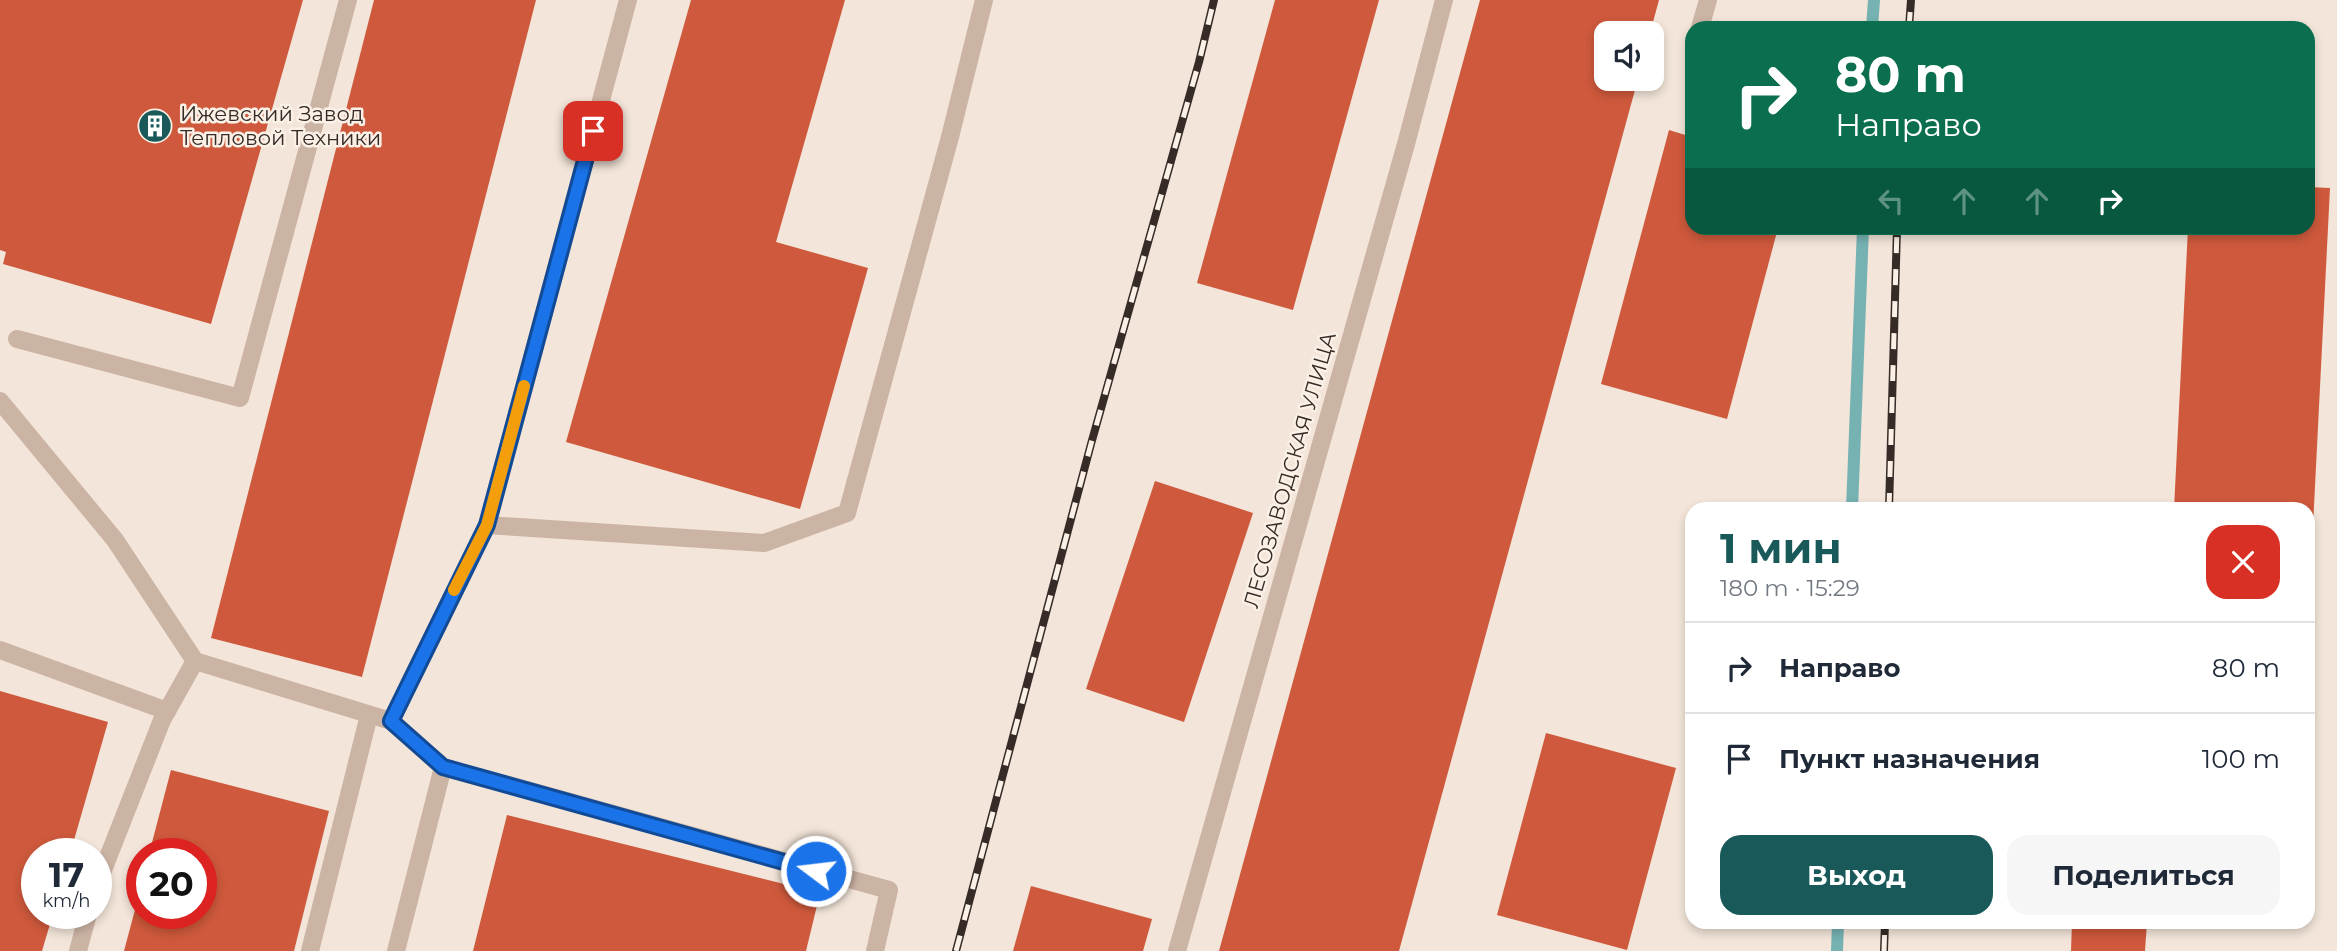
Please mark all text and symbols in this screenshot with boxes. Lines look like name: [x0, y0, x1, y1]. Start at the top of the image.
map controls: [1594, 21, 1664, 91]
button: sound: [1594, 21, 1664, 91]
text: 80 m: [1835, 45, 1966, 104]
icon: right: [1720, 49, 1811, 140]
place label: Ижевский Завод Тепловой Техники: [180, 101, 381, 150]
pin: [563, 101, 623, 161]
text: Направо: [1835, 105, 1982, 144]
building icon: Ижевский Завод Тепловой Техники: [136, 107, 174, 145]
icon: arrive: [574, 112, 612, 150]
icon: left: [1872, 182, 1910, 220]
icon: ahead: [1945, 182, 1983, 220]
icon: ahead: [2018, 182, 2056, 220]
icon: right: [2091, 182, 2129, 220]
street label: ЛЕСОЗАВОДСКАЯ УЛИЦА: [1238, 329, 1341, 611]
text: 1 мин: [1720, 522, 1842, 574]
button: close: [2206, 525, 2280, 599]
text: 180 m · 15:29: [1720, 574, 1860, 602]
icon: right: [1720, 649, 1758, 687]
text: Направо: [1779, 652, 1900, 684]
text: 80 m: [2212, 652, 2280, 684]
icon: arrive: [1720, 740, 1758, 778]
text: Пункт назначения: [1779, 743, 2040, 775]
text: 100 m: [2202, 743, 2280, 775]
position arrow: [779, 834, 853, 908]
button: Выход: [1720, 835, 1993, 915]
button: Поделиться: [2007, 835, 2280, 915]
speed limit sign: 20: [126, 838, 217, 929]
text: 17: [49, 853, 84, 896]
text: km/h: [42, 890, 91, 912]

